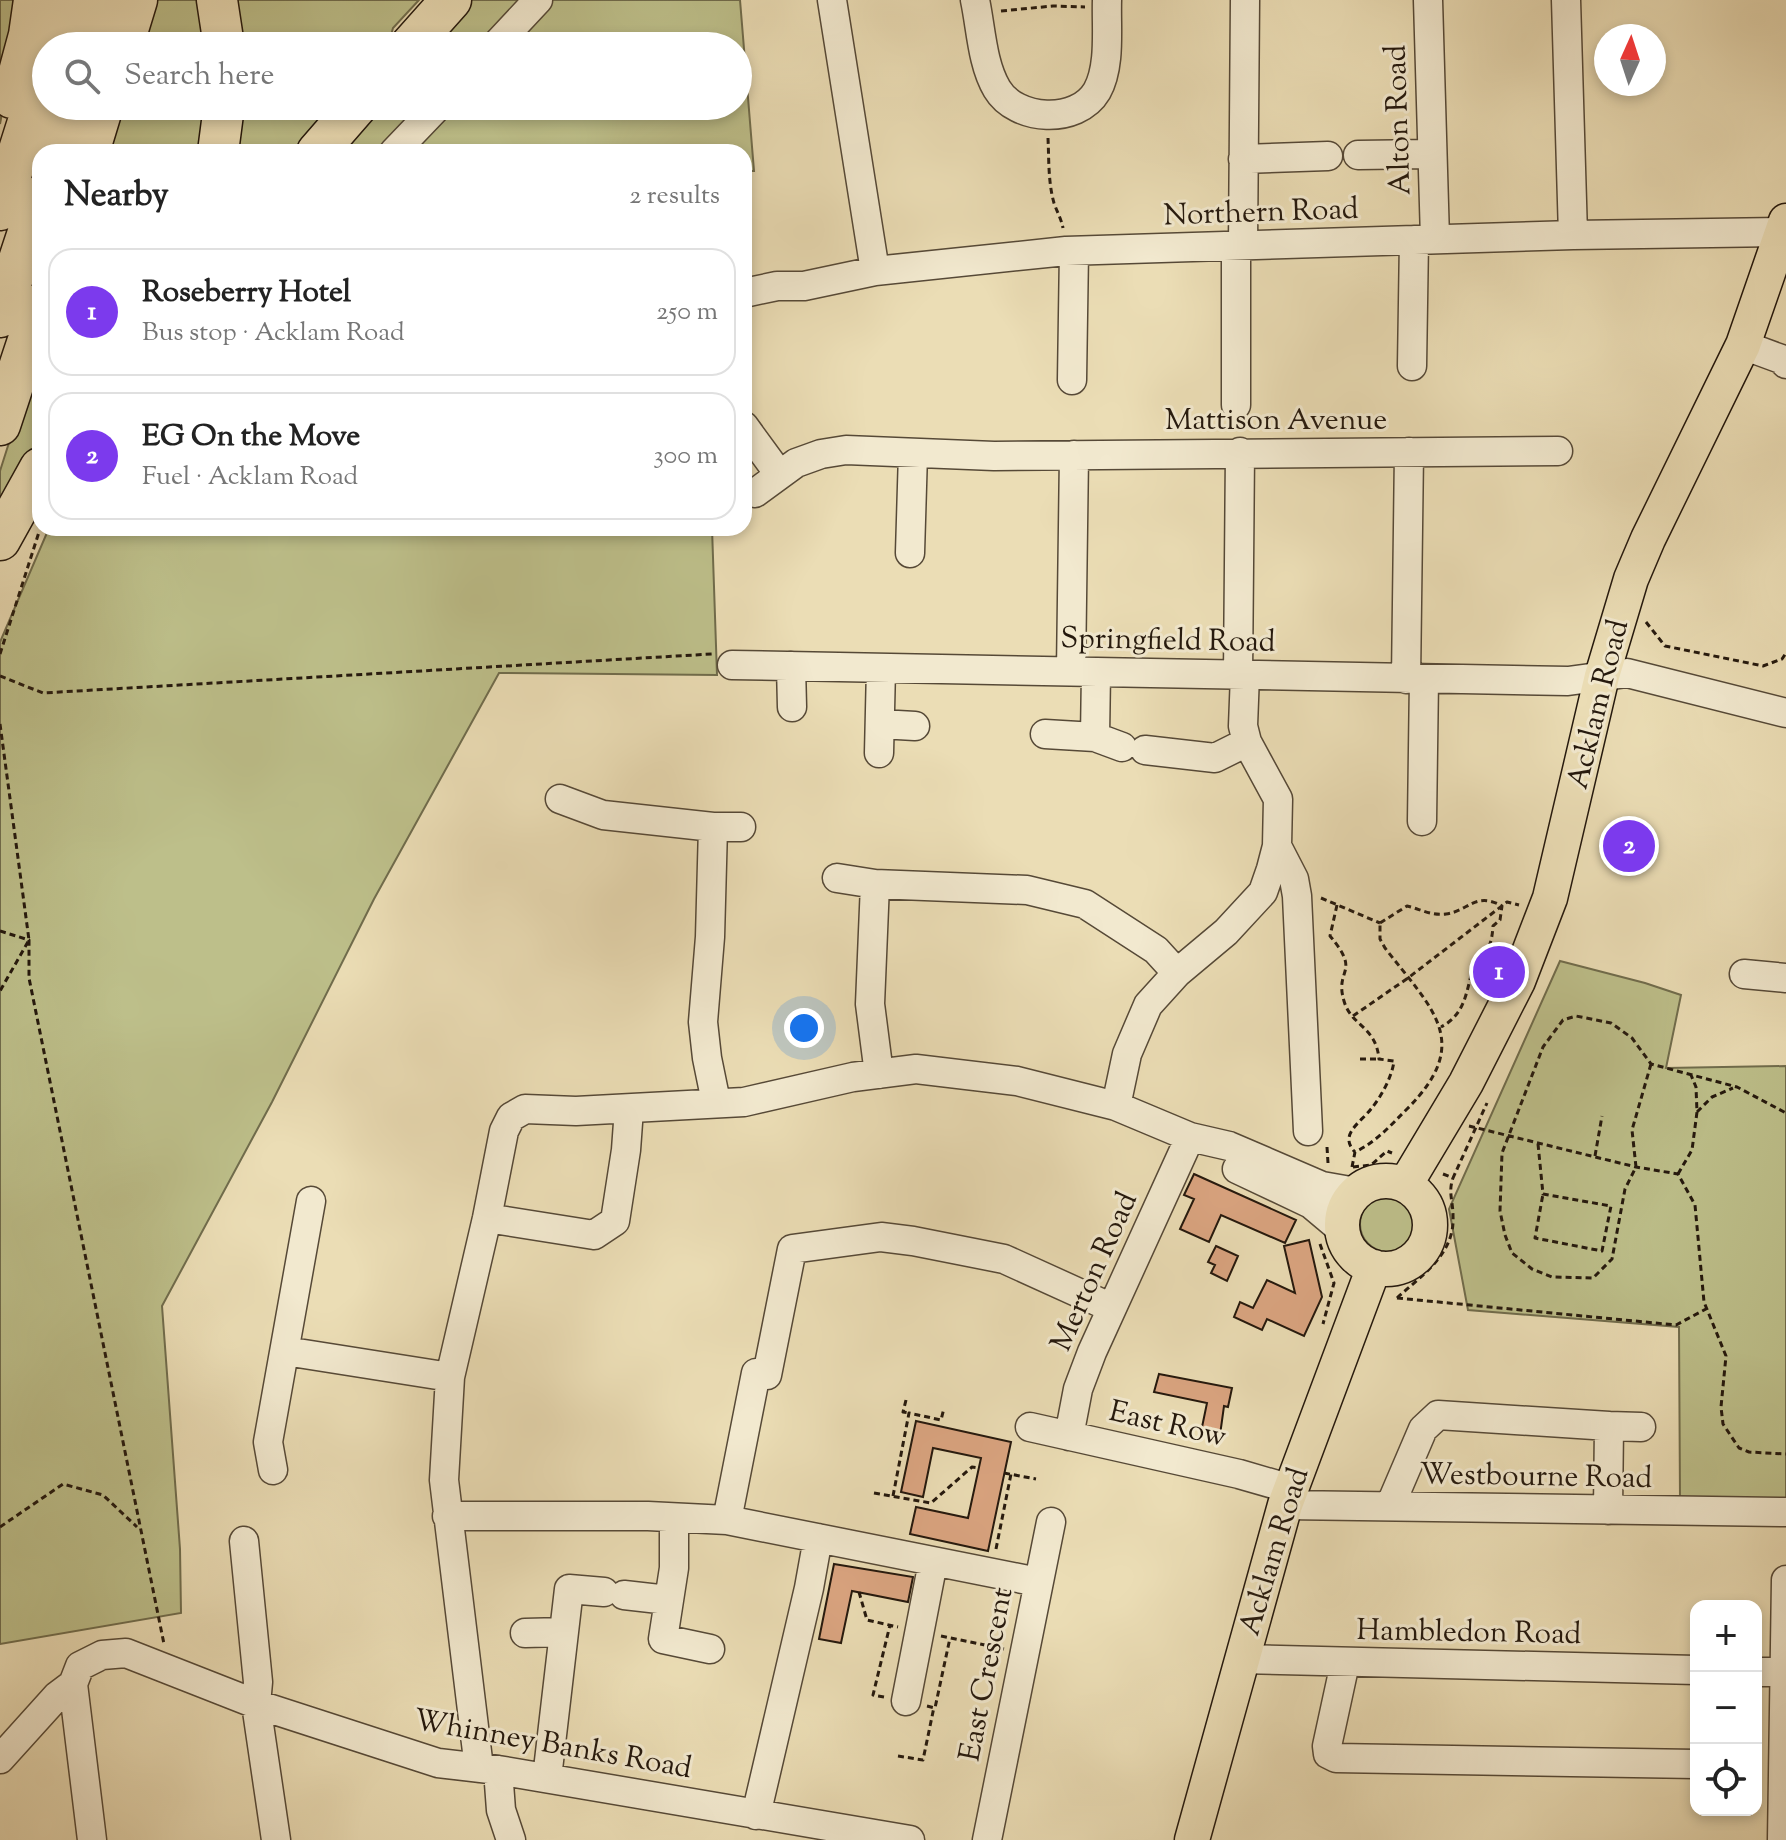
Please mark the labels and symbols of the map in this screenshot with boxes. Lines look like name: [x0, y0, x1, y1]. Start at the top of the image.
north arrow: [1594, 24, 1666, 96]
street label: Alton Road: [1375, 44, 1424, 196]
street label: Northern Road: [1163, 189, 1360, 238]
street label: Mattison Avenue: [1165, 400, 1387, 443]
street label: Acklam Road: [1558, 615, 1641, 794]
street label: Springfield Road: [1060, 618, 1276, 665]
pin: 2: [1603, 816, 1655, 876]
pin: 1: [1473, 942, 1525, 1002]
your location: [784, 1008, 824, 1048]
street label: Merton Road: [1041, 1185, 1150, 1359]
street label: East Row: [1105, 1391, 1230, 1460]
street label: Westbourne Road: [1419, 1454, 1653, 1501]
street label: Acklam Road: [1229, 1462, 1321, 1641]
street label: East Crescent: [950, 1584, 1025, 1765]
street label: Hambledon Road: [1356, 1610, 1582, 1657]
street label: Whinney Banks Road: [410, 1700, 695, 1791]

